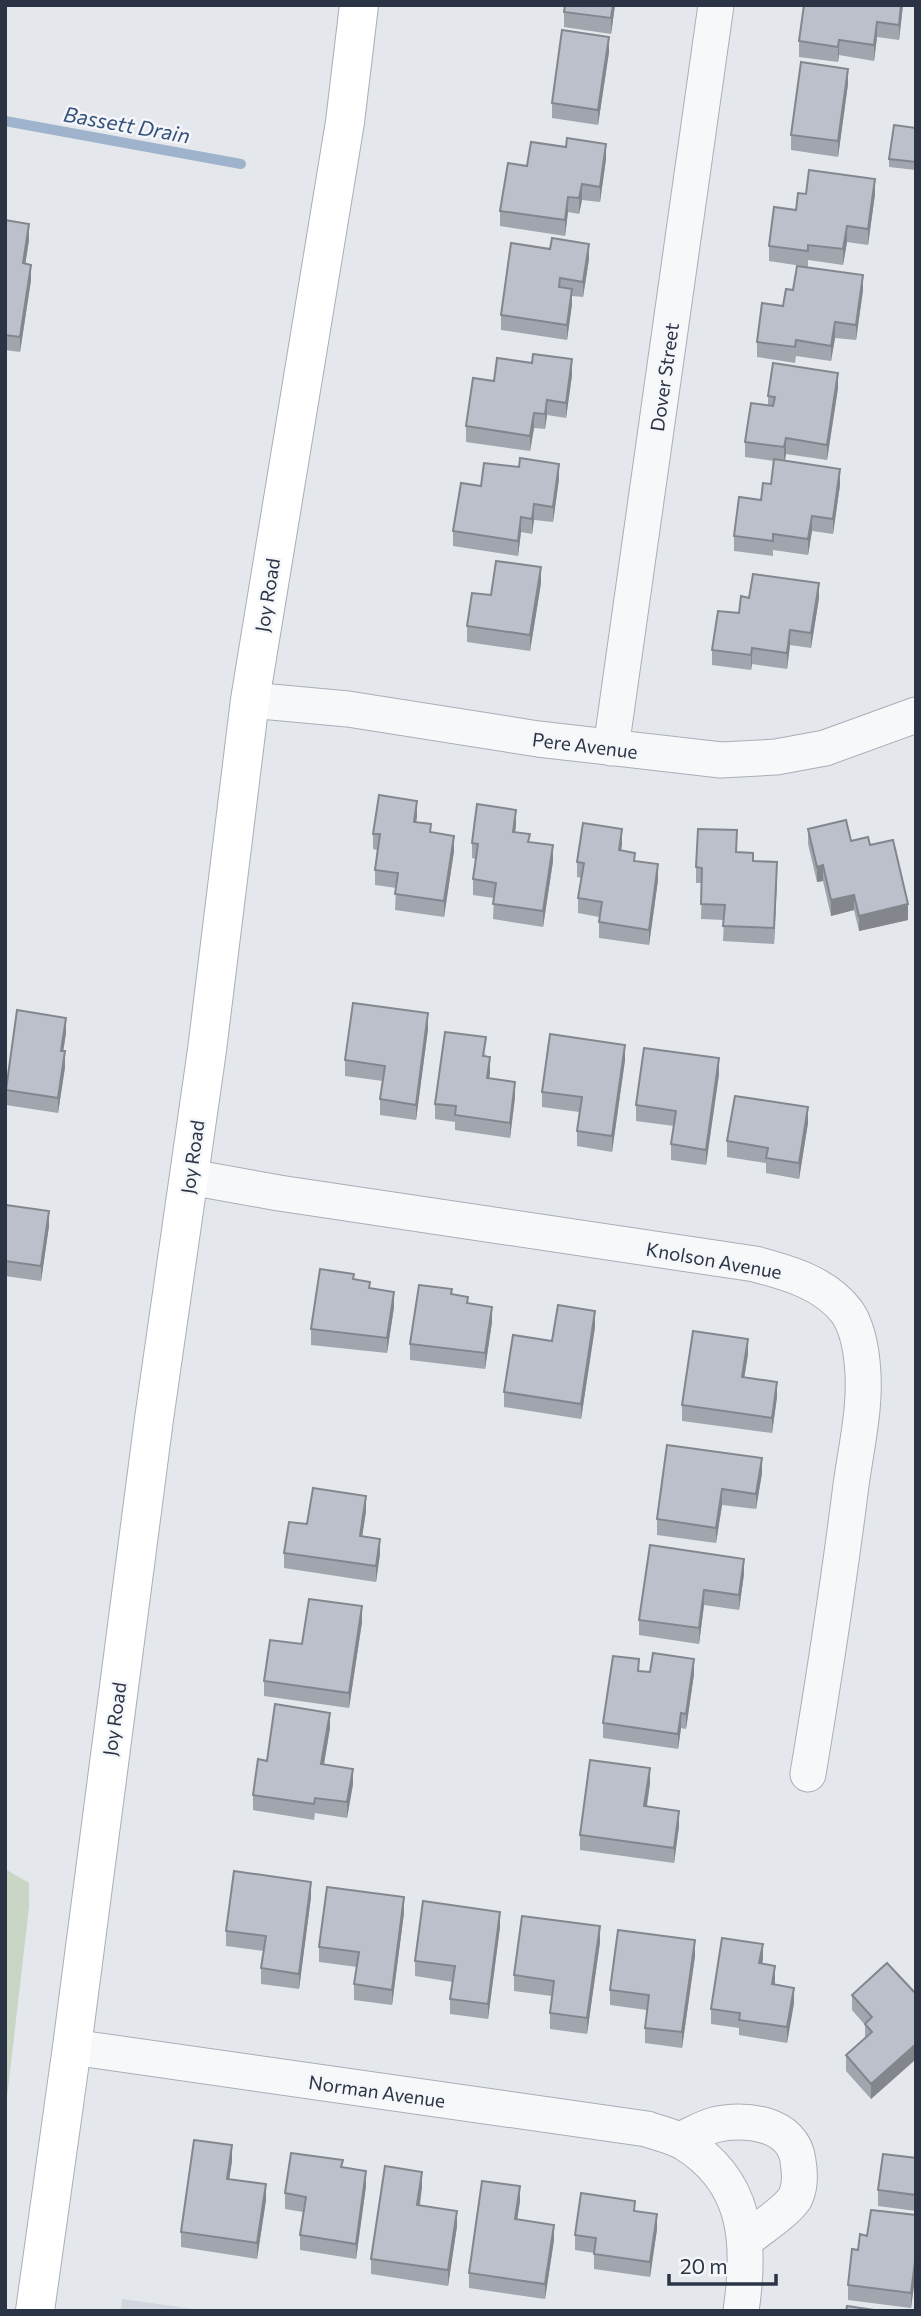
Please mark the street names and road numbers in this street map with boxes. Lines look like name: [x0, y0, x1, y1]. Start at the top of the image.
street label: Dover Street: [645, 321, 683, 433]
street label: Joy Road: [250, 556, 284, 634]
street label: Pere Avenue: [531, 727, 639, 763]
street label: Joy Road: [175, 1119, 209, 1195]
street label: Knolson Avenue: [644, 1237, 784, 1283]
street label: Joy Road: [97, 1681, 131, 1757]
street label: Norman Avenue: [307, 2070, 447, 2112]

